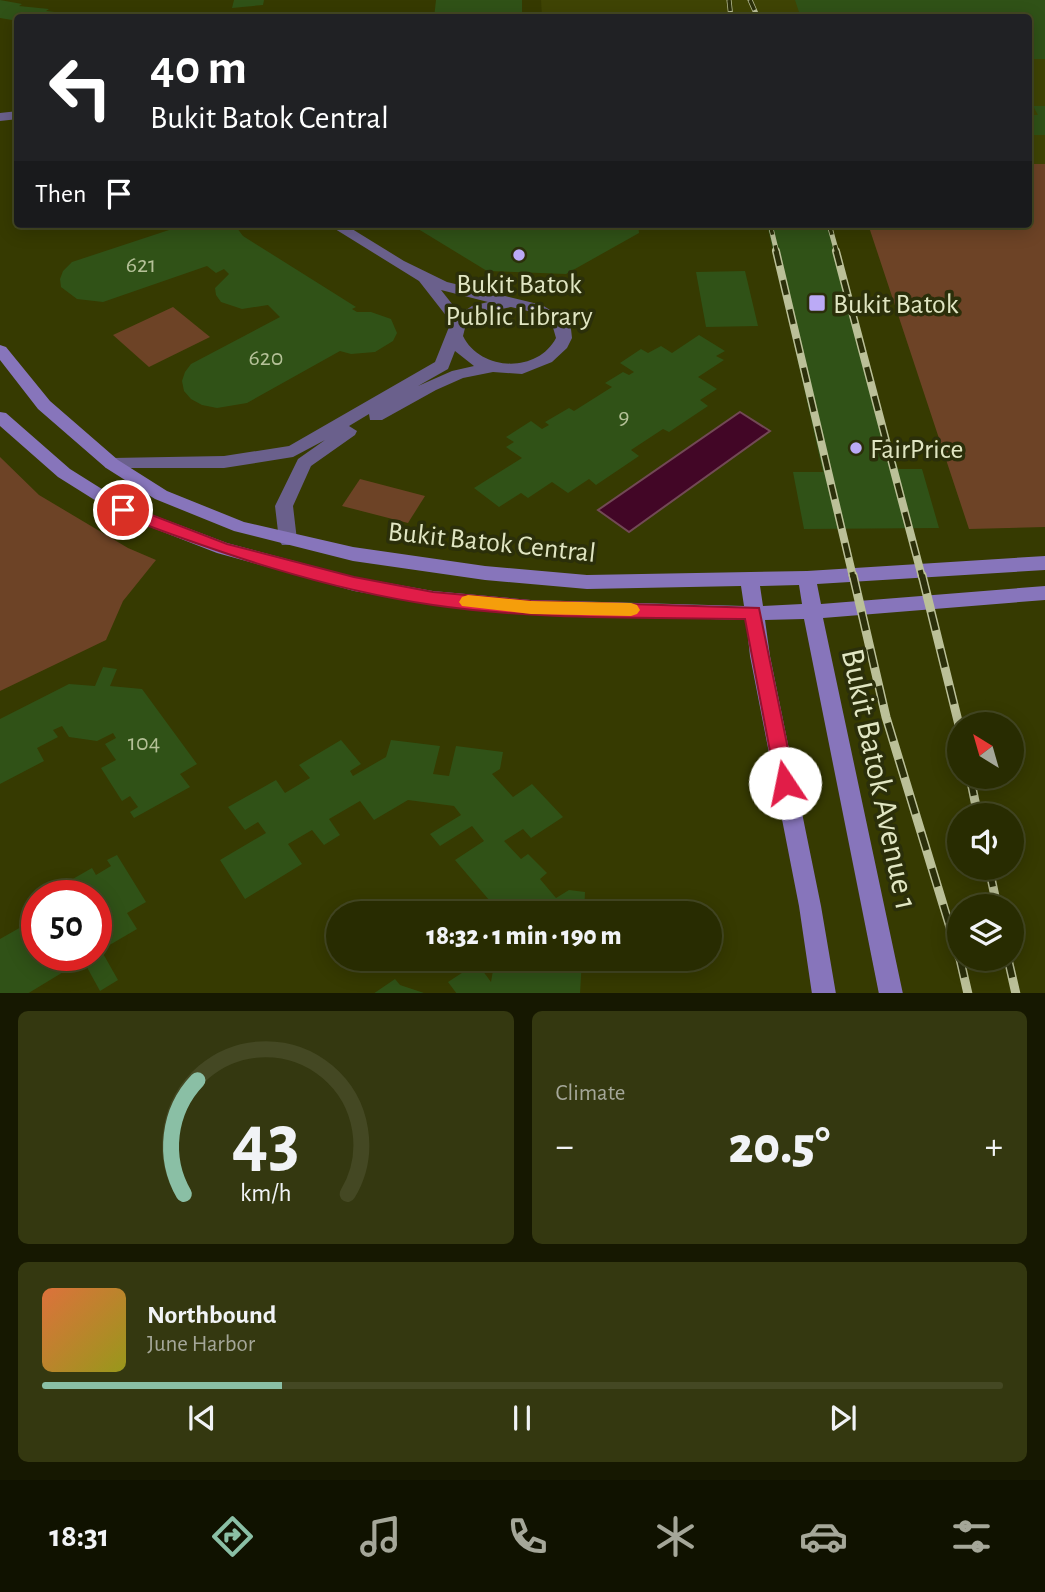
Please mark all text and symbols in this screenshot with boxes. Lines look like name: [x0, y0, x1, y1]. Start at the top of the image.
icon: left: [35, 42, 126, 133]
text: 40 m: [150, 44, 247, 93]
text: Bukit Batok Central: [150, 102, 389, 134]
icon: arrive: [100, 175, 138, 213]
text: Then: [35, 181, 86, 207]
marker: Bukit Batok Public Library: [511, 247, 527, 263]
house number: 621: [126, 253, 156, 277]
place label: Bukit Batok Public Library: [445, 271, 593, 331]
place label: Bukit Batok: [833, 291, 959, 319]
marker: Bukit Batok: [807, 293, 827, 313]
house number: 620: [249, 346, 283, 370]
house number: 9: [618, 405, 630, 429]
place label: FairPrice: [870, 436, 964, 464]
marker: FairPrice: [848, 440, 864, 456]
pin: [93, 480, 153, 540]
icon: arrive: [104, 491, 142, 529]
street label: Bukit Batok Central: [386, 518, 597, 568]
street label: Bukit Batok Avenue 1: [835, 646, 922, 913]
north arrow: [947, 712, 1024, 789]
map controls: [947, 712, 1024, 971]
house number: 104: [128, 731, 160, 755]
position arrow: [748, 746, 822, 820]
button: sound: [947, 803, 1024, 880]
speed limit sign: 50: [21, 880, 112, 971]
button: layers: [947, 894, 1024, 971]
text: 18:32 · 1 min · 190 m: [426, 923, 622, 949]
text: Climate: [556, 1082, 625, 1105]
text: 43: [232, 1106, 300, 1179]
text: 20.5°: [728, 1120, 830, 1172]
text: −: [556, 1128, 574, 1166]
text: +: [985, 1128, 1003, 1166]
text: km/h: [240, 1180, 292, 1205]
text: Northbound: [147, 1302, 276, 1328]
text: June Harbor: [147, 1333, 255, 1356]
icon: previous: [183, 1399, 221, 1437]
icon: pause: [503, 1399, 541, 1437]
icon: next: [824, 1399, 862, 1437]
icon: directions: [208, 1512, 257, 1561]
icon: music: [356, 1512, 405, 1561]
icon: phone: [503, 1512, 552, 1561]
icon: climate: [651, 1512, 700, 1561]
icon: car: [799, 1512, 848, 1561]
icon: filters: [947, 1512, 996, 1561]
text: 18:31: [49, 1520, 109, 1552]

